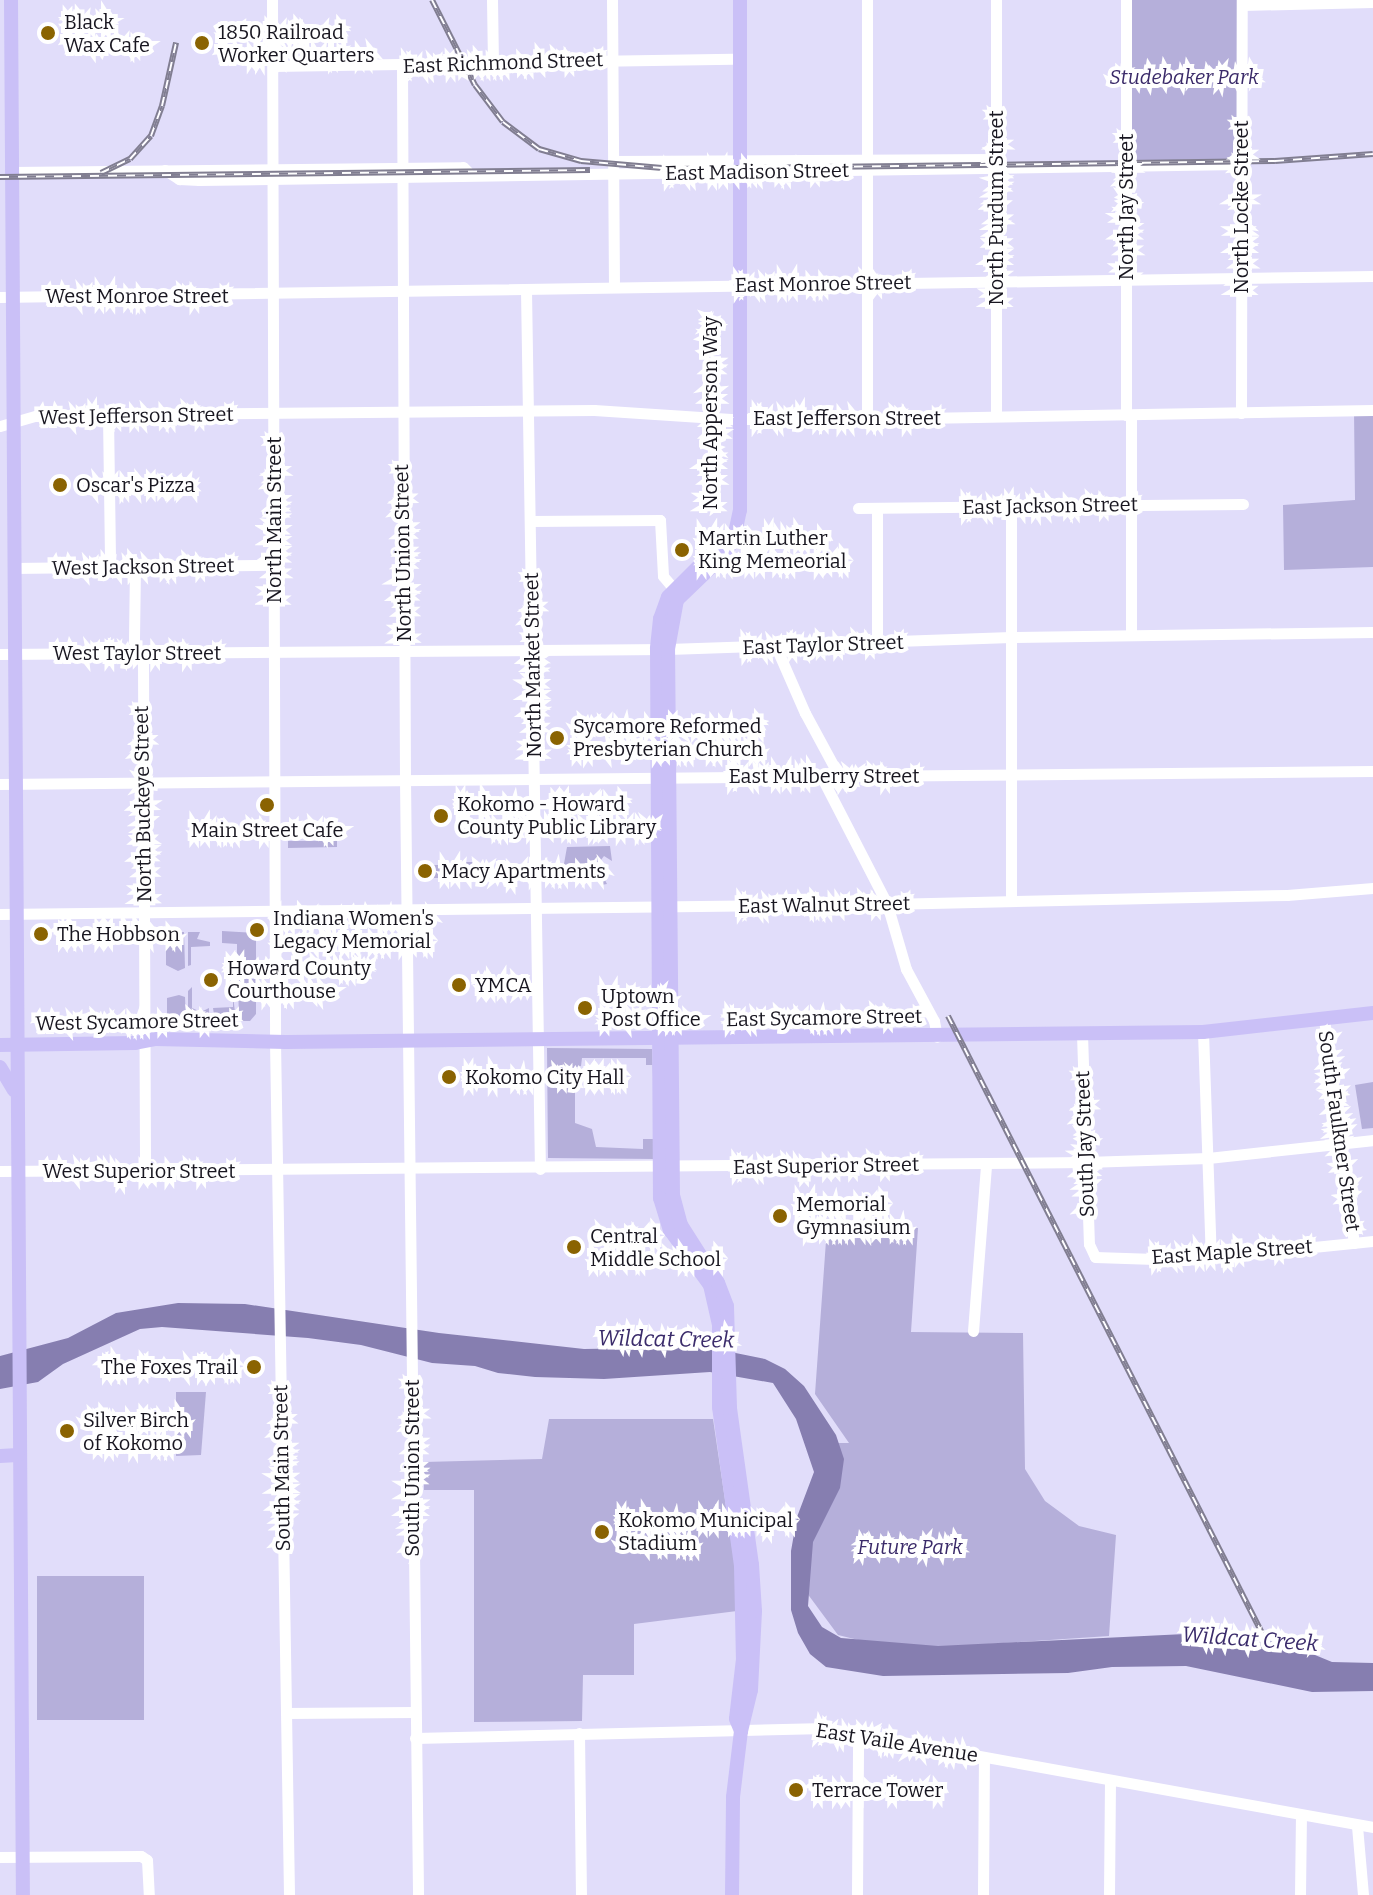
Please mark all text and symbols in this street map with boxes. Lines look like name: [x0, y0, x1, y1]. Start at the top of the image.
place label: Black Wax Cafe: [64, 10, 150, 57]
place label: 1850 Railroad Worker Quarters: [218, 20, 375, 67]
marker: Black Wax Cafe: [39, 24, 57, 42]
marker: 1850 Railroad Worker Quarters: [193, 34, 211, 52]
street label: East Richmond Street: [402, 48, 604, 78]
park label: Studebaker Park: [1109, 65, 1259, 89]
street label: North Purdum Street: [984, 110, 1008, 306]
street label: North Locke Street: [1229, 120, 1253, 294]
street label: North Jay Street: [1114, 134, 1138, 280]
street label: East Madison Street: [665, 158, 849, 186]
street label: East Monroe Street: [734, 270, 912, 298]
street label: West Monroe Street: [45, 284, 229, 308]
street label: North Apperson Way: [698, 316, 722, 510]
street label: West Jefferson Street: [38, 402, 234, 430]
street label: East Jefferson Street: [753, 406, 941, 430]
street label: North Main Street: [262, 437, 286, 603]
street label: North Union Street: [389, 464, 417, 642]
place label: Oscar's Pizza: [76, 473, 195, 497]
marker: Oscar's Pizza: [51, 476, 69, 494]
street label: East Jackson Street: [962, 492, 1138, 520]
place label: Martin Luther King Memeorial: [698, 526, 847, 573]
marker: Martin Luther King Memeorial: [673, 541, 691, 559]
street label: West Jackson Street: [51, 553, 235, 581]
street label: North Market Street: [519, 572, 547, 758]
street label: East Taylor Street: [742, 630, 904, 660]
street label: West Taylor Street: [53, 641, 221, 665]
street label: North Buckeye Street: [129, 705, 157, 903]
place label: Sycamore Reformed Presbyterian Church: [573, 714, 763, 761]
marker: Sycamore Reformed Presbyterian Church: [548, 729, 566, 747]
street label: East Mulberry Street: [728, 764, 920, 788]
place label: Kokomo - Howard County Public Library: [457, 792, 656, 839]
marker: Main Street Cafe: [258, 796, 276, 814]
marker: Kokomo - Howard County Public Library: [432, 807, 450, 825]
place label: Main Street Cafe: [191, 818, 343, 842]
place label: Macy Apartments: [441, 859, 606, 883]
marker: Macy Apartments: [416, 862, 434, 880]
street label: East Walnut Street: [738, 892, 910, 918]
place label: Indiana Women's Legacy Memorial: [273, 906, 434, 953]
marker: Indiana Women's Legacy Memorial: [248, 921, 266, 939]
place label: The Hobbson: [57, 922, 180, 946]
marker: The Hobbson: [32, 925, 50, 943]
place label: Howard County Courthouse: [227, 956, 371, 1003]
marker: Howard County Courthouse: [202, 971, 220, 989]
place label: YMCA: [475, 973, 532, 997]
marker: YMCA: [450, 976, 468, 994]
place label: Uptown Post Office: [601, 984, 701, 1031]
marker: Uptown Post Office: [576, 999, 594, 1017]
street label: East Sycamore Street: [726, 1004, 922, 1032]
street label: West Sycamore Street: [35, 1008, 239, 1036]
street label: South Faulkner Street: [1313, 1029, 1365, 1233]
place label: Kokomo City Hall: [465, 1065, 624, 1089]
marker: Kokomo City Hall: [440, 1068, 458, 1086]
street label: South Jay Street: [1070, 1070, 1100, 1218]
street label: East Superior Street: [733, 1152, 919, 1180]
street label: West Superior Street: [42, 1159, 236, 1183]
place label: Memorial Gymnasium: [796, 1192, 911, 1239]
marker: Memorial Gymnasium: [771, 1207, 789, 1225]
place label: Central Middle School: [590, 1224, 721, 1271]
street label: East Maple Street: [1151, 1234, 1313, 1270]
marker: Central Middle School: [565, 1238, 583, 1256]
water label: Wildcat Creek: [597, 1325, 735, 1353]
place label: The Foxes Trail: [101, 1355, 238, 1379]
marker: The Foxes Trail: [245, 1358, 263, 1376]
street label: South Union Street: [400, 1379, 424, 1557]
street label: South Main Street: [269, 1384, 295, 1552]
place label: Silver Birch of Kokomo: [83, 1408, 189, 1455]
marker: Silver Birch of Kokomo: [58, 1422, 76, 1440]
place label: Kokomo Municipal Stadium: [618, 1508, 793, 1555]
marker: Kokomo Municipal Stadium: [593, 1523, 611, 1541]
park label: Future Park: [857, 1535, 963, 1559]
water label: Wildcat Creek: [1181, 1621, 1319, 1657]
street label: East Vaile Avenue: [814, 1718, 980, 1768]
place label: Terrace Tower: [812, 1778, 943, 1802]
marker: Terrace Tower: [787, 1781, 805, 1799]

